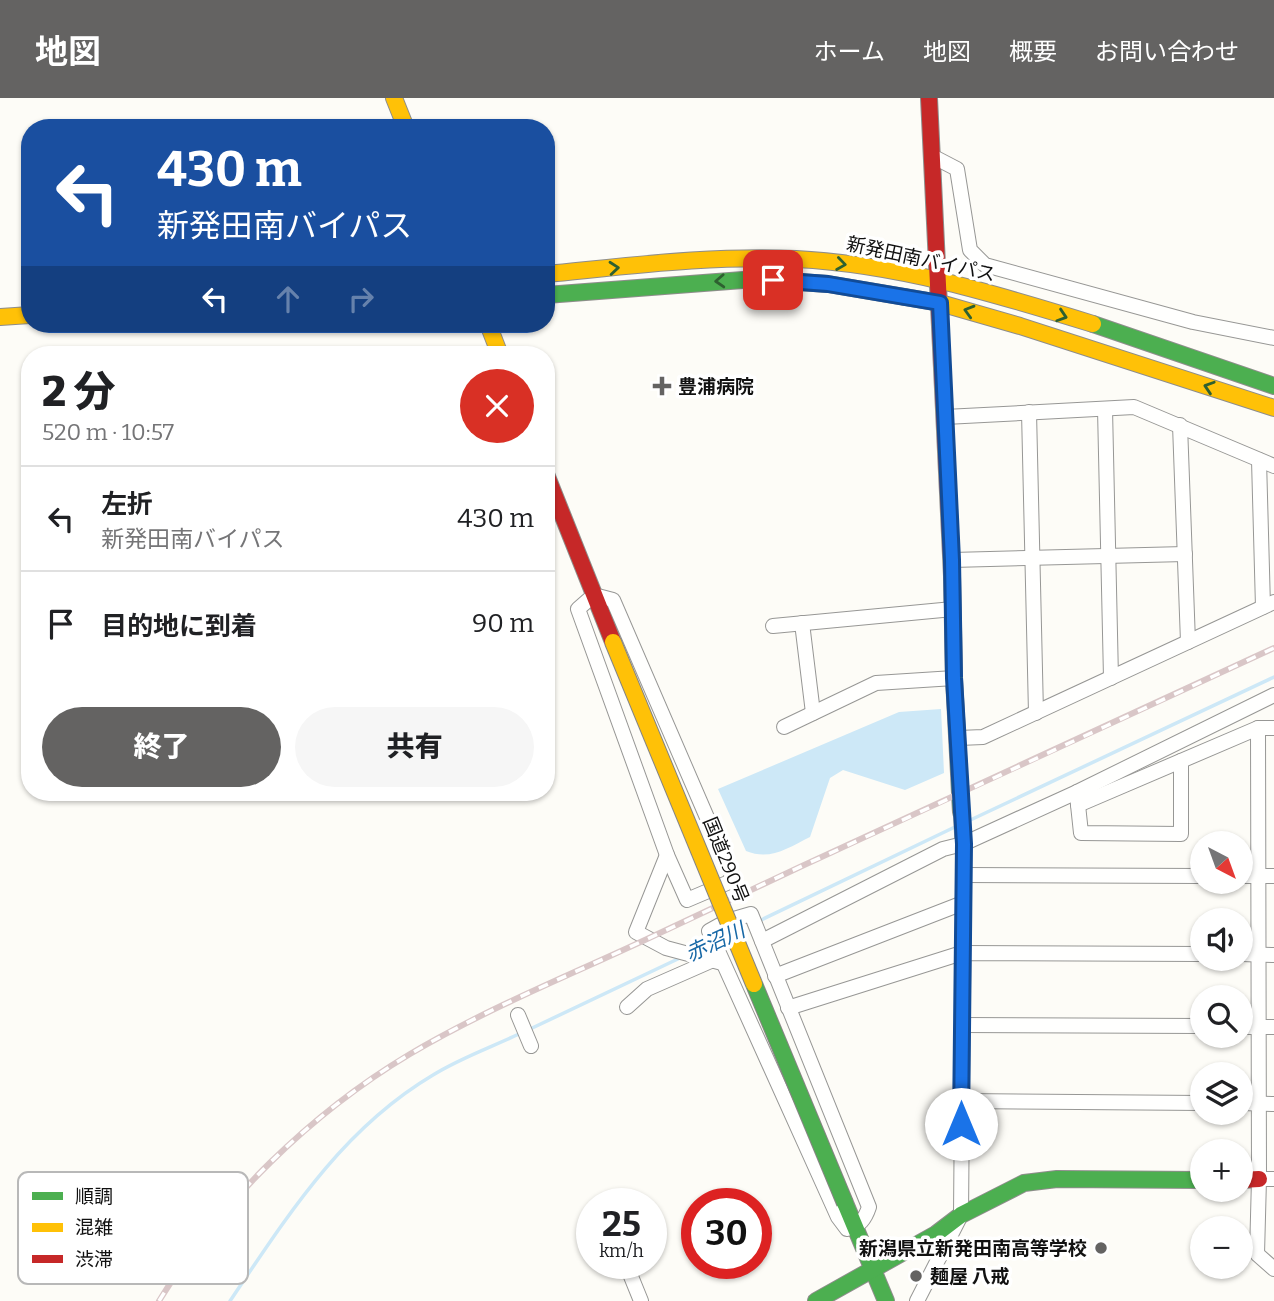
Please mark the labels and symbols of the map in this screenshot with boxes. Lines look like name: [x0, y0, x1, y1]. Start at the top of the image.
street label: 新発田南バイパス: [844, 232, 998, 286]
pin: [743, 250, 803, 310]
one-way arrow: [835, 256, 847, 271]
one-way arrow: [609, 261, 620, 276]
one-way arrow: [714, 273, 725, 288]
one-way arrow: [963, 305, 975, 320]
one-way arrow: [1055, 307, 1067, 322]
place label: 豊浦病院: [678, 375, 754, 398]
marker: 豊浦病院: [652, 376, 672, 396]
one-way arrow: [1203, 381, 1216, 395]
street label: 国道290号: [698, 814, 754, 906]
north arrow: [1190, 831, 1253, 894]
water label: 赤沼川: [681, 916, 751, 967]
position arrow: [924, 1087, 998, 1161]
legend: [18, 1172, 248, 1284]
text: 順調: [75, 1185, 113, 1208]
speed limit sign: 30: [681, 1188, 772, 1279]
text: 混雑: [75, 1216, 113, 1239]
place label: 新潟県立新発田南高等学校: [859, 1237, 1087, 1260]
marker: 新潟県立新発田南高等学校: [1093, 1240, 1109, 1256]
text: 渋滞: [75, 1248, 113, 1271]
place label: 麺屋 八戒: [930, 1265, 1009, 1288]
marker: 麺屋 八戒: [908, 1268, 924, 1284]

